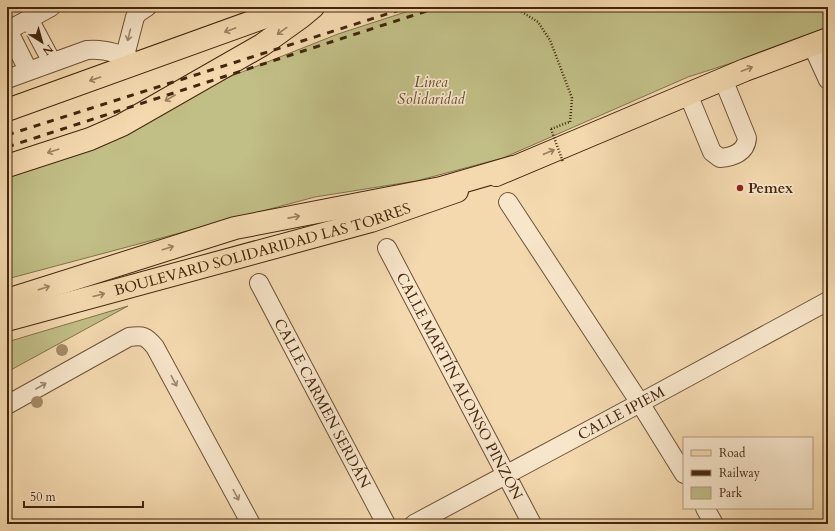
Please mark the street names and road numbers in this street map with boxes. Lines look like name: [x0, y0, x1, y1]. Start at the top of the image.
street label: BOULEVARD SOLIDARIDAD LAS TORRES: [112, 198, 413, 300]
street label: CALLE MARTÍN ALONSO PINZÓN: [392, 269, 528, 503]
street label: CALLE CARMEN SERDÁN: [269, 315, 375, 492]
street label: CALLE IPIEM: [574, 381, 668, 445]

